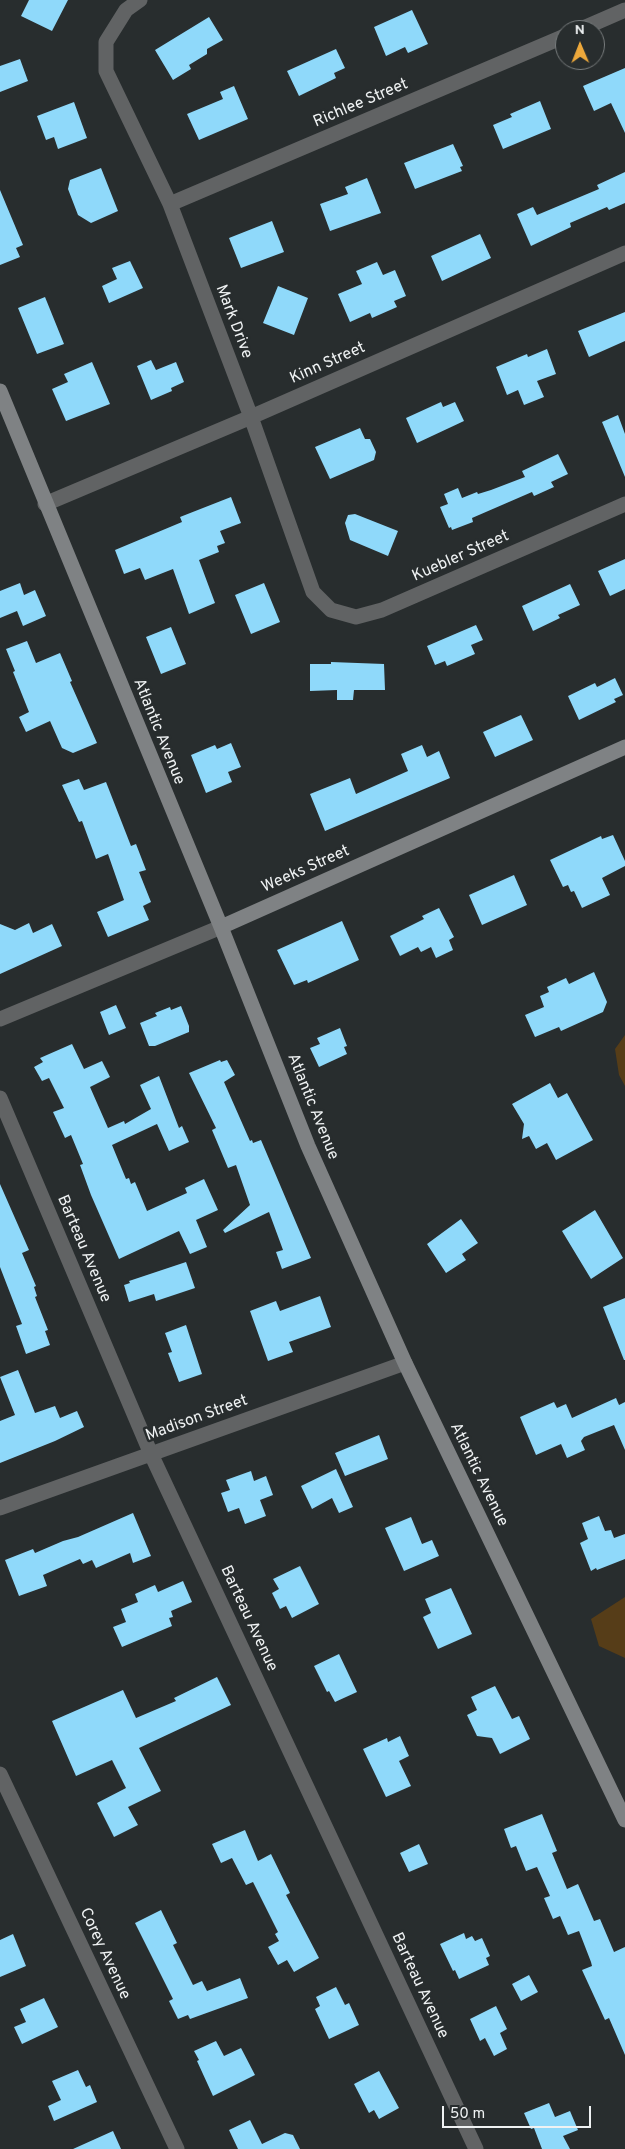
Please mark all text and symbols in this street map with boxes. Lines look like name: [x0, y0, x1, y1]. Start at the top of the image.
north arrow: [555, 20, 605, 70]
text: N: [575, 22, 585, 39]
street label: Richlee Street: [311, 75, 411, 133]
street label: Mark Drive: [210, 282, 256, 362]
street label: Kinn Street: [287, 339, 369, 389]
street label: Kuebler Street: [410, 527, 512, 587]
street label: Atlantic Avenue: [128, 676, 188, 788]
street label: Weeks Street: [259, 842, 353, 898]
street label: Atlantic Avenue: [282, 1051, 342, 1163]
street label: Barteau Avenue: [52, 1192, 114, 1306]
street label: Madison Street: [143, 1392, 251, 1446]
street label: Atlantic Avenue: [445, 1420, 511, 1530]
street label: Barteau Avenue: [215, 1563, 281, 1675]
street label: Corey Avenue: [74, 1905, 134, 2003]
street label: Barteau Avenue: [386, 1930, 452, 2042]
scale bar: [445, 2096, 594, 2128]
text: 50 m: [450, 2105, 485, 2124]

